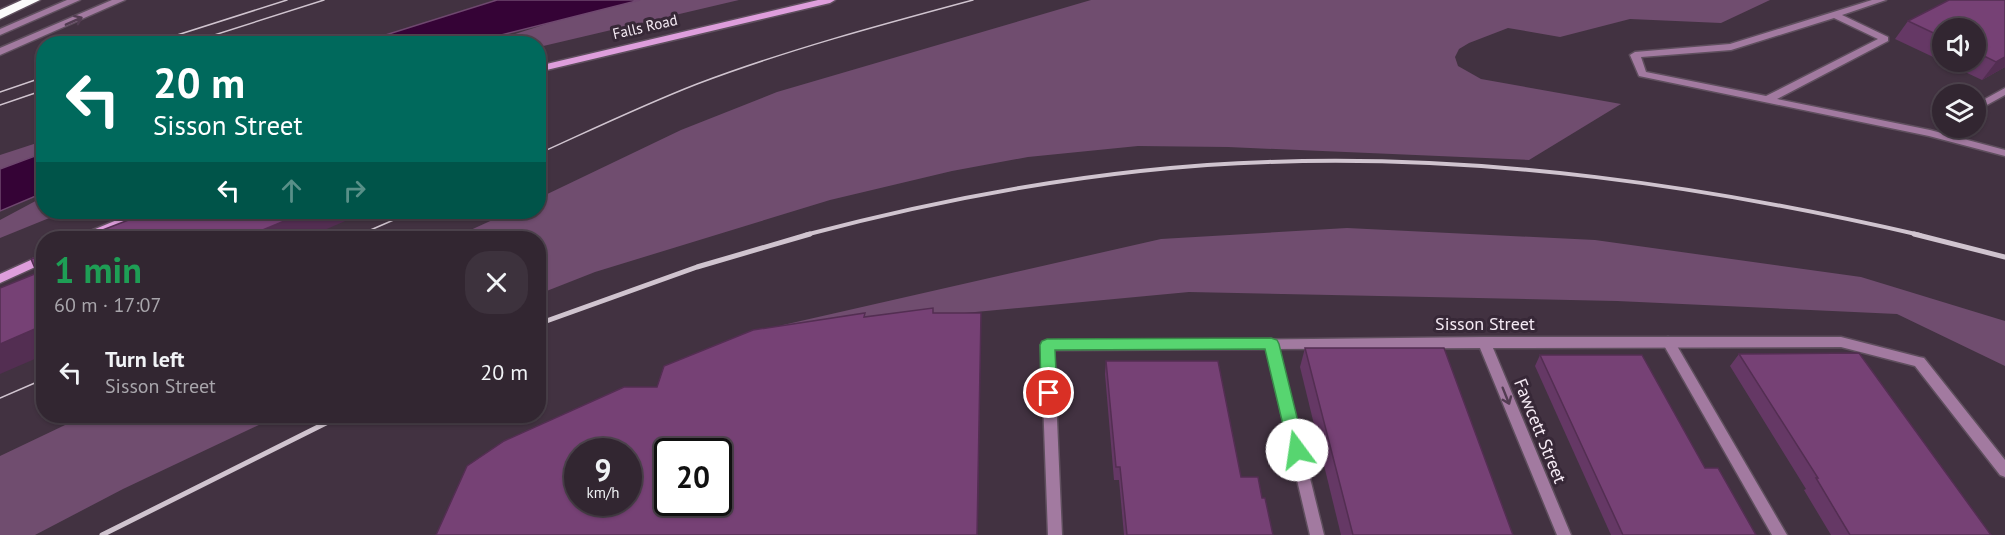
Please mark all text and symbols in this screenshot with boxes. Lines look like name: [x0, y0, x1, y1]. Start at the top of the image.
street label: Falls Road: [611, 10, 679, 43]
one-way arrow: [64, 15, 82, 27]
map controls: [1932, 18, 1986, 138]
button: sound: [1932, 18, 1986, 72]
text: 20 m: [153, 55, 245, 110]
icon: left: [54, 60, 132, 138]
button: layers: [1932, 84, 1986, 138]
text: Sisson Street: [153, 108, 303, 142]
icon: left: [212, 174, 245, 207]
icon: ahead: [275, 174, 308, 207]
icon: right: [338, 174, 371, 207]
text: 1 min: [54, 246, 142, 293]
button: close: [465, 251, 528, 314]
text: 60 m · 17:07: [54, 292, 161, 318]
street label: Sisson Street: [1435, 312, 1535, 335]
text: Turn left: [105, 345, 185, 373]
icon: left: [54, 356, 87, 389]
text: 20 m: [480, 358, 528, 386]
pin: [1023, 367, 1074, 418]
text: Sisson Street: [105, 373, 216, 399]
street label: Fawcett Street: [1509, 375, 1572, 487]
icon: arrive: [1032, 376, 1065, 409]
one-way arrow: [1501, 386, 1512, 404]
position arrow: [1265, 418, 1329, 482]
speed limit sign: 20: [654, 438, 732, 516]
text: 9: [594, 450, 612, 489]
text: km/h: [587, 483, 619, 502]

